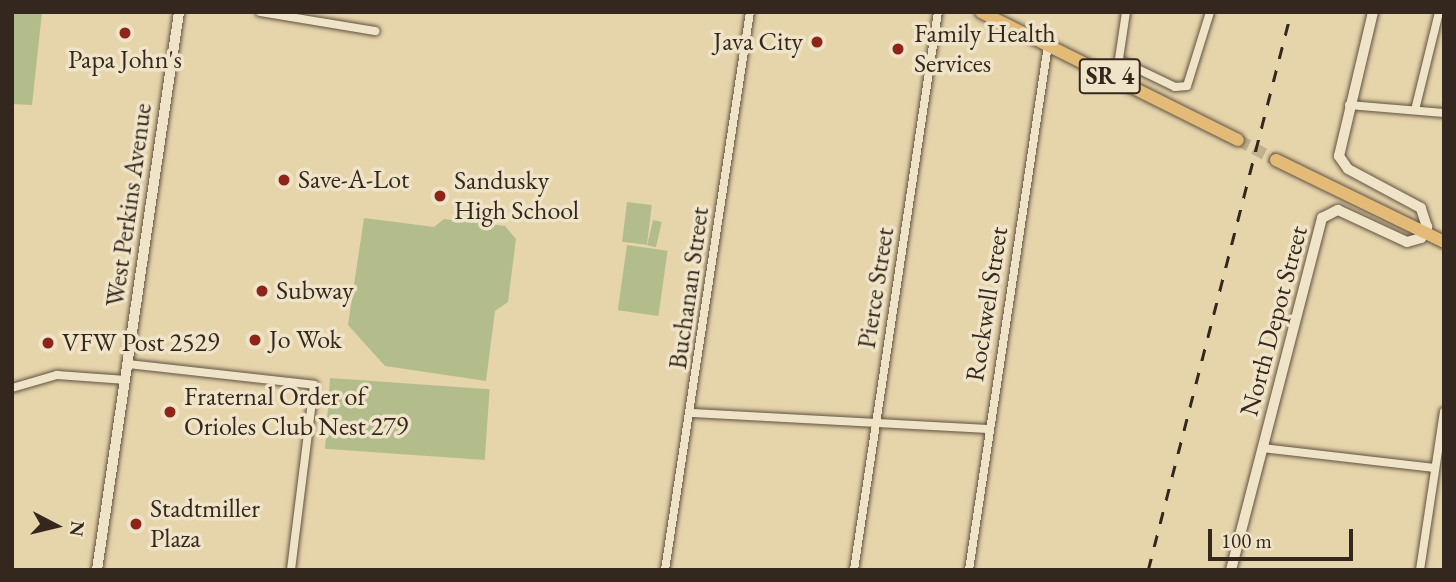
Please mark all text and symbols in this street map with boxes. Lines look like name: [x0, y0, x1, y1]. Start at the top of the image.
place label: Family Health Services: [914, 18, 1056, 80]
marker: Papa John's: [117, 25, 133, 41]
place label: Java City: [713, 26, 803, 58]
marker: Java City: [809, 34, 825, 50]
marker: Family Health Services: [888, 39, 908, 59]
place label: Papa John's: [68, 44, 182, 76]
road number: SR 4: [1078, 56, 1142, 96]
street label: West Perkins Avenue: [99, 101, 159, 309]
place label: Save-A-Lot: [298, 164, 409, 196]
place label: Sandusky High School: [454, 165, 579, 227]
marker: Save-A-Lot: [276, 172, 292, 188]
marker: Sandusky High School: [432, 188, 448, 204]
street label: Buchanan Street: [662, 205, 716, 371]
street label: North Depot Street: [1234, 223, 1314, 419]
street label: Rockwell Street: [959, 224, 1015, 384]
street label: Pierce Street: [851, 225, 901, 351]
place label: Subway: [276, 275, 354, 307]
marker: Subway: [254, 283, 270, 299]
place label: Jo Wok: [269, 324, 342, 356]
place label: VFW Post 2529: [62, 327, 219, 359]
marker: Jo Wok: [247, 332, 263, 348]
marker: VFW Post 2529: [40, 335, 56, 351]
place label: Fraternal Order of Orioles Club Nest 279: [184, 381, 408, 442]
marker: Fraternal Order of Orioles Club Nest 279: [162, 404, 178, 420]
north arrow: [21, 491, 91, 561]
place label: Stadtmiller Plaza: [150, 493, 260, 554]
marker: Stadtmiller Plaza: [128, 516, 144, 532]
scale bar: [1211, 516, 1356, 560]
text: N: [64, 519, 91, 538]
text: 100 m: [1221, 527, 1272, 554]

